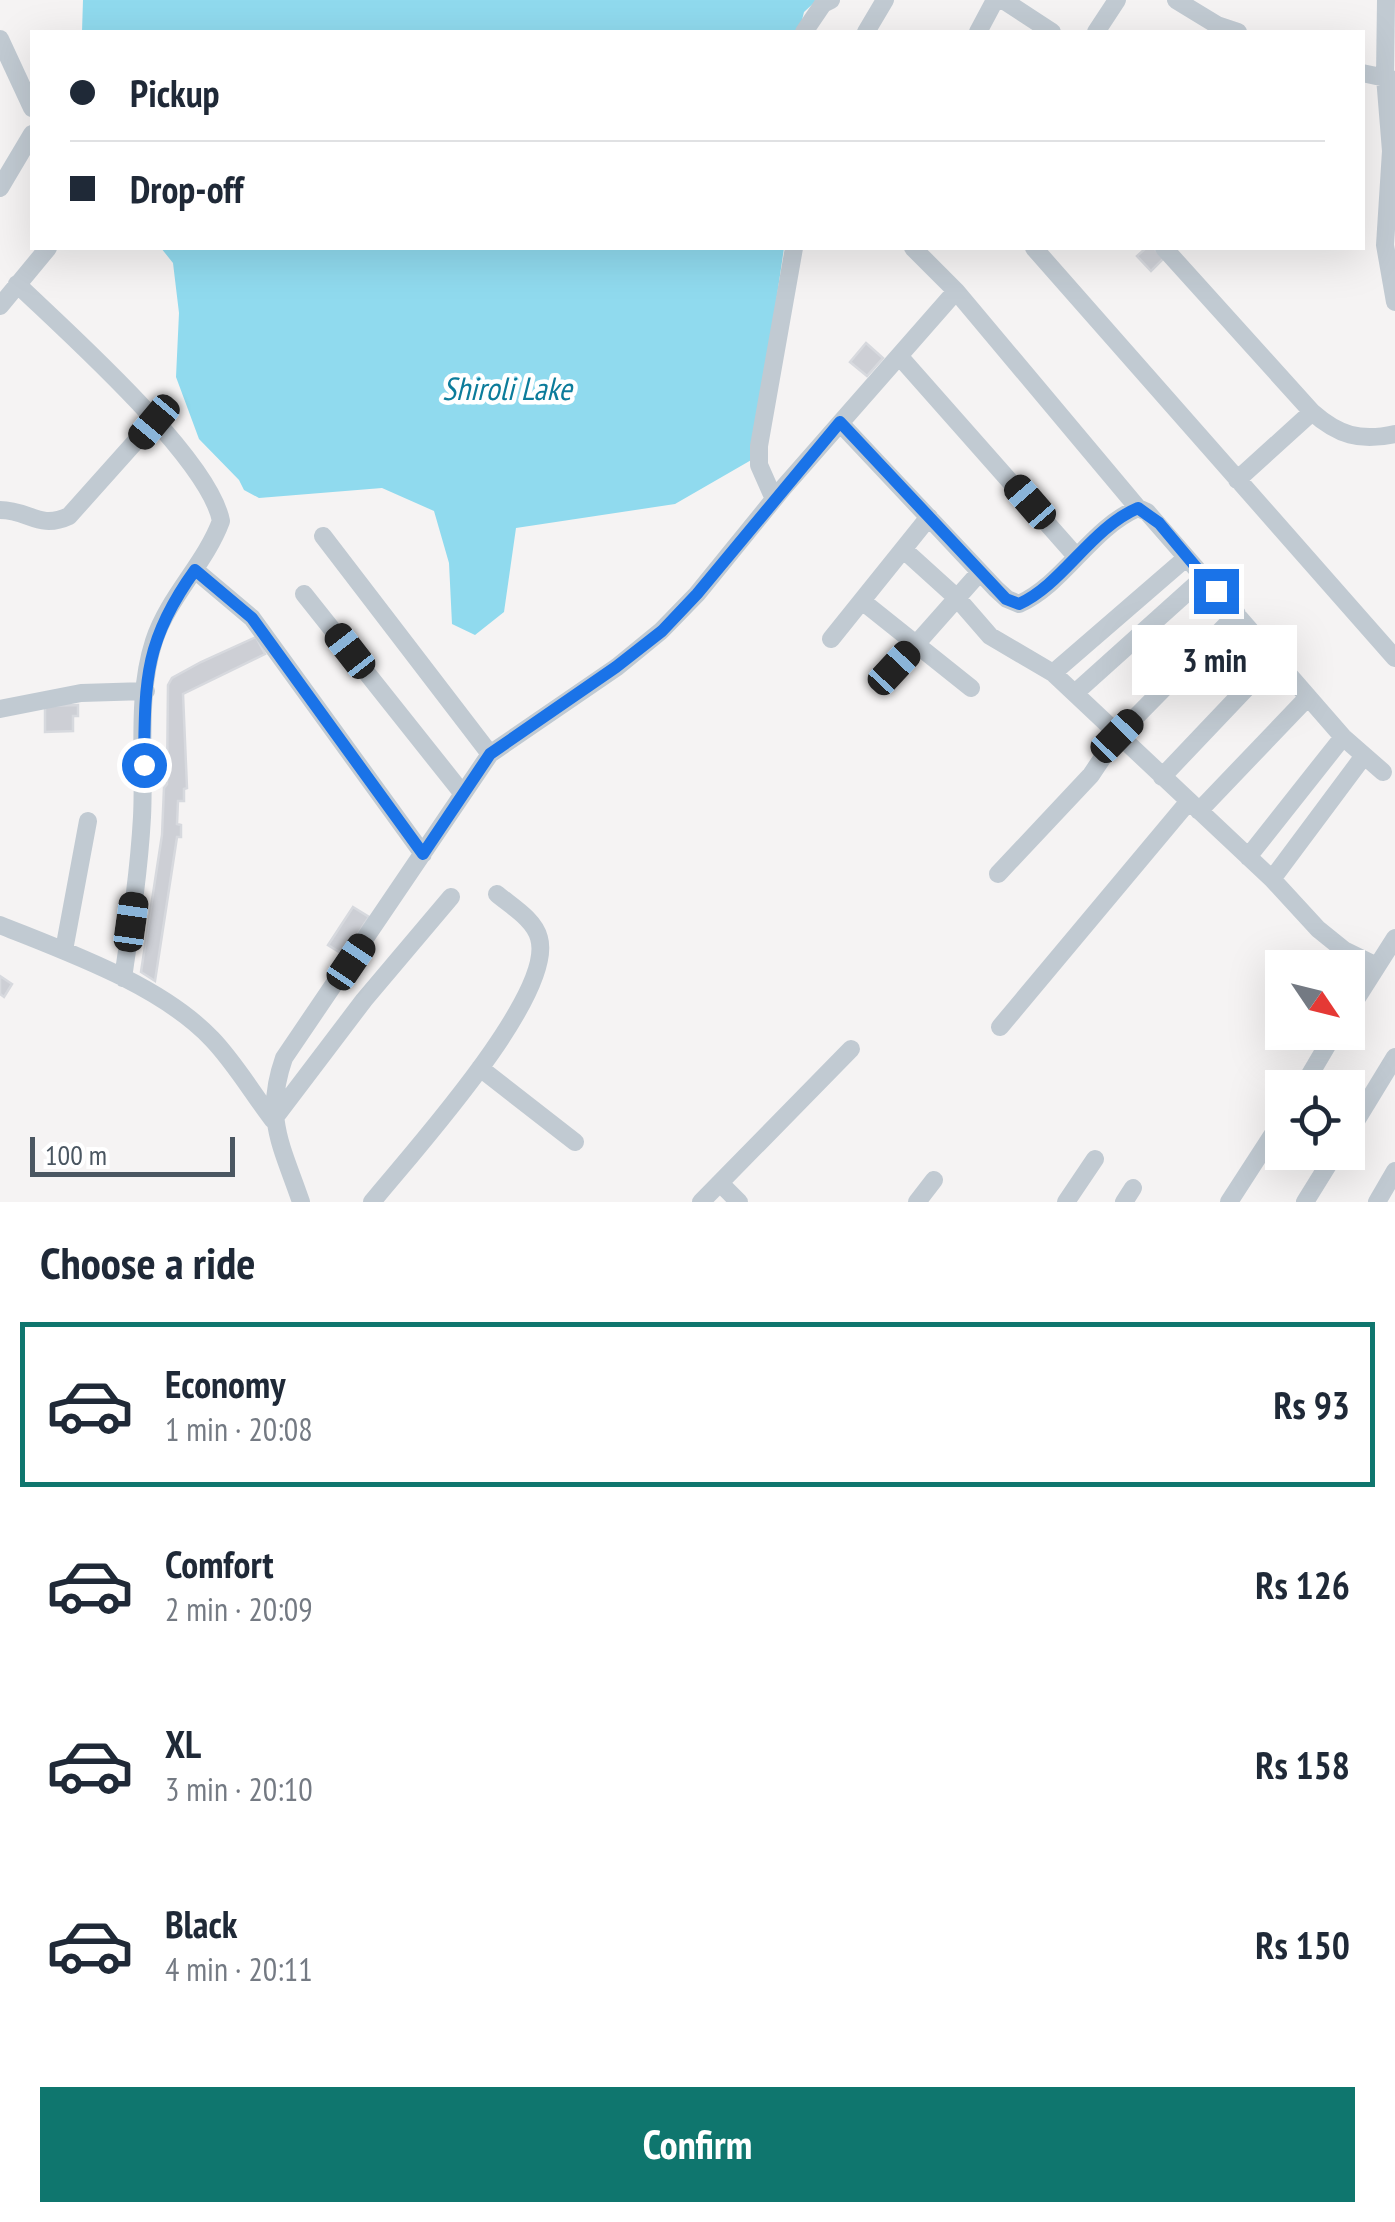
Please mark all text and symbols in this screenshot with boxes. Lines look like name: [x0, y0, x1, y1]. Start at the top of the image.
text: Pickup: [130, 68, 220, 117]
text: Drop-off: [130, 164, 244, 213]
water label: Shiroli Lake: [442, 367, 573, 409]
car: [123, 389, 185, 455]
car: [999, 470, 1061, 534]
route end: [1194, 569, 1239, 614]
car: [320, 618, 380, 684]
callout: 3 min: [1134, 626, 1298, 696]
car: [863, 636, 925, 700]
text: 3 min: [1182, 639, 1247, 681]
car: [1085, 704, 1149, 768]
route start: [122, 743, 167, 788]
car: [112, 890, 150, 954]
car: [322, 929, 380, 995]
north arrow: [1265, 950, 1365, 1050]
map controls: [1265, 950, 1365, 1170]
button: locate: [1265, 1070, 1365, 1170]
scale bar: [30, 1132, 235, 1176]
text: 100 m: [45, 1136, 107, 1173]
text: Choose a ride: [40, 1233, 255, 1291]
text: Economy: [165, 1359, 285, 1408]
icon: car: [45, 1360, 135, 1450]
text: Rs 93: [1273, 1380, 1350, 1429]
text: 1 min · 20:08: [165, 1408, 313, 1450]
text: Comfort: [165, 1539, 274, 1588]
icon: car: [45, 1540, 135, 1630]
text: Rs 126: [1255, 1560, 1350, 1609]
text: 2 min · 20:09: [165, 1588, 313, 1630]
text: XL: [165, 1719, 201, 1768]
icon: car: [45, 1720, 135, 1810]
text: Rs 158: [1255, 1740, 1350, 1789]
text: 3 min · 20:10: [165, 1768, 313, 1810]
text: Black: [165, 1899, 238, 1948]
icon: car: [45, 1900, 135, 1990]
text: Rs 150: [1255, 1920, 1350, 1969]
text: 4 min · 20:11: [165, 1948, 313, 1990]
button: Confirm: [40, 2087, 1355, 2202]

